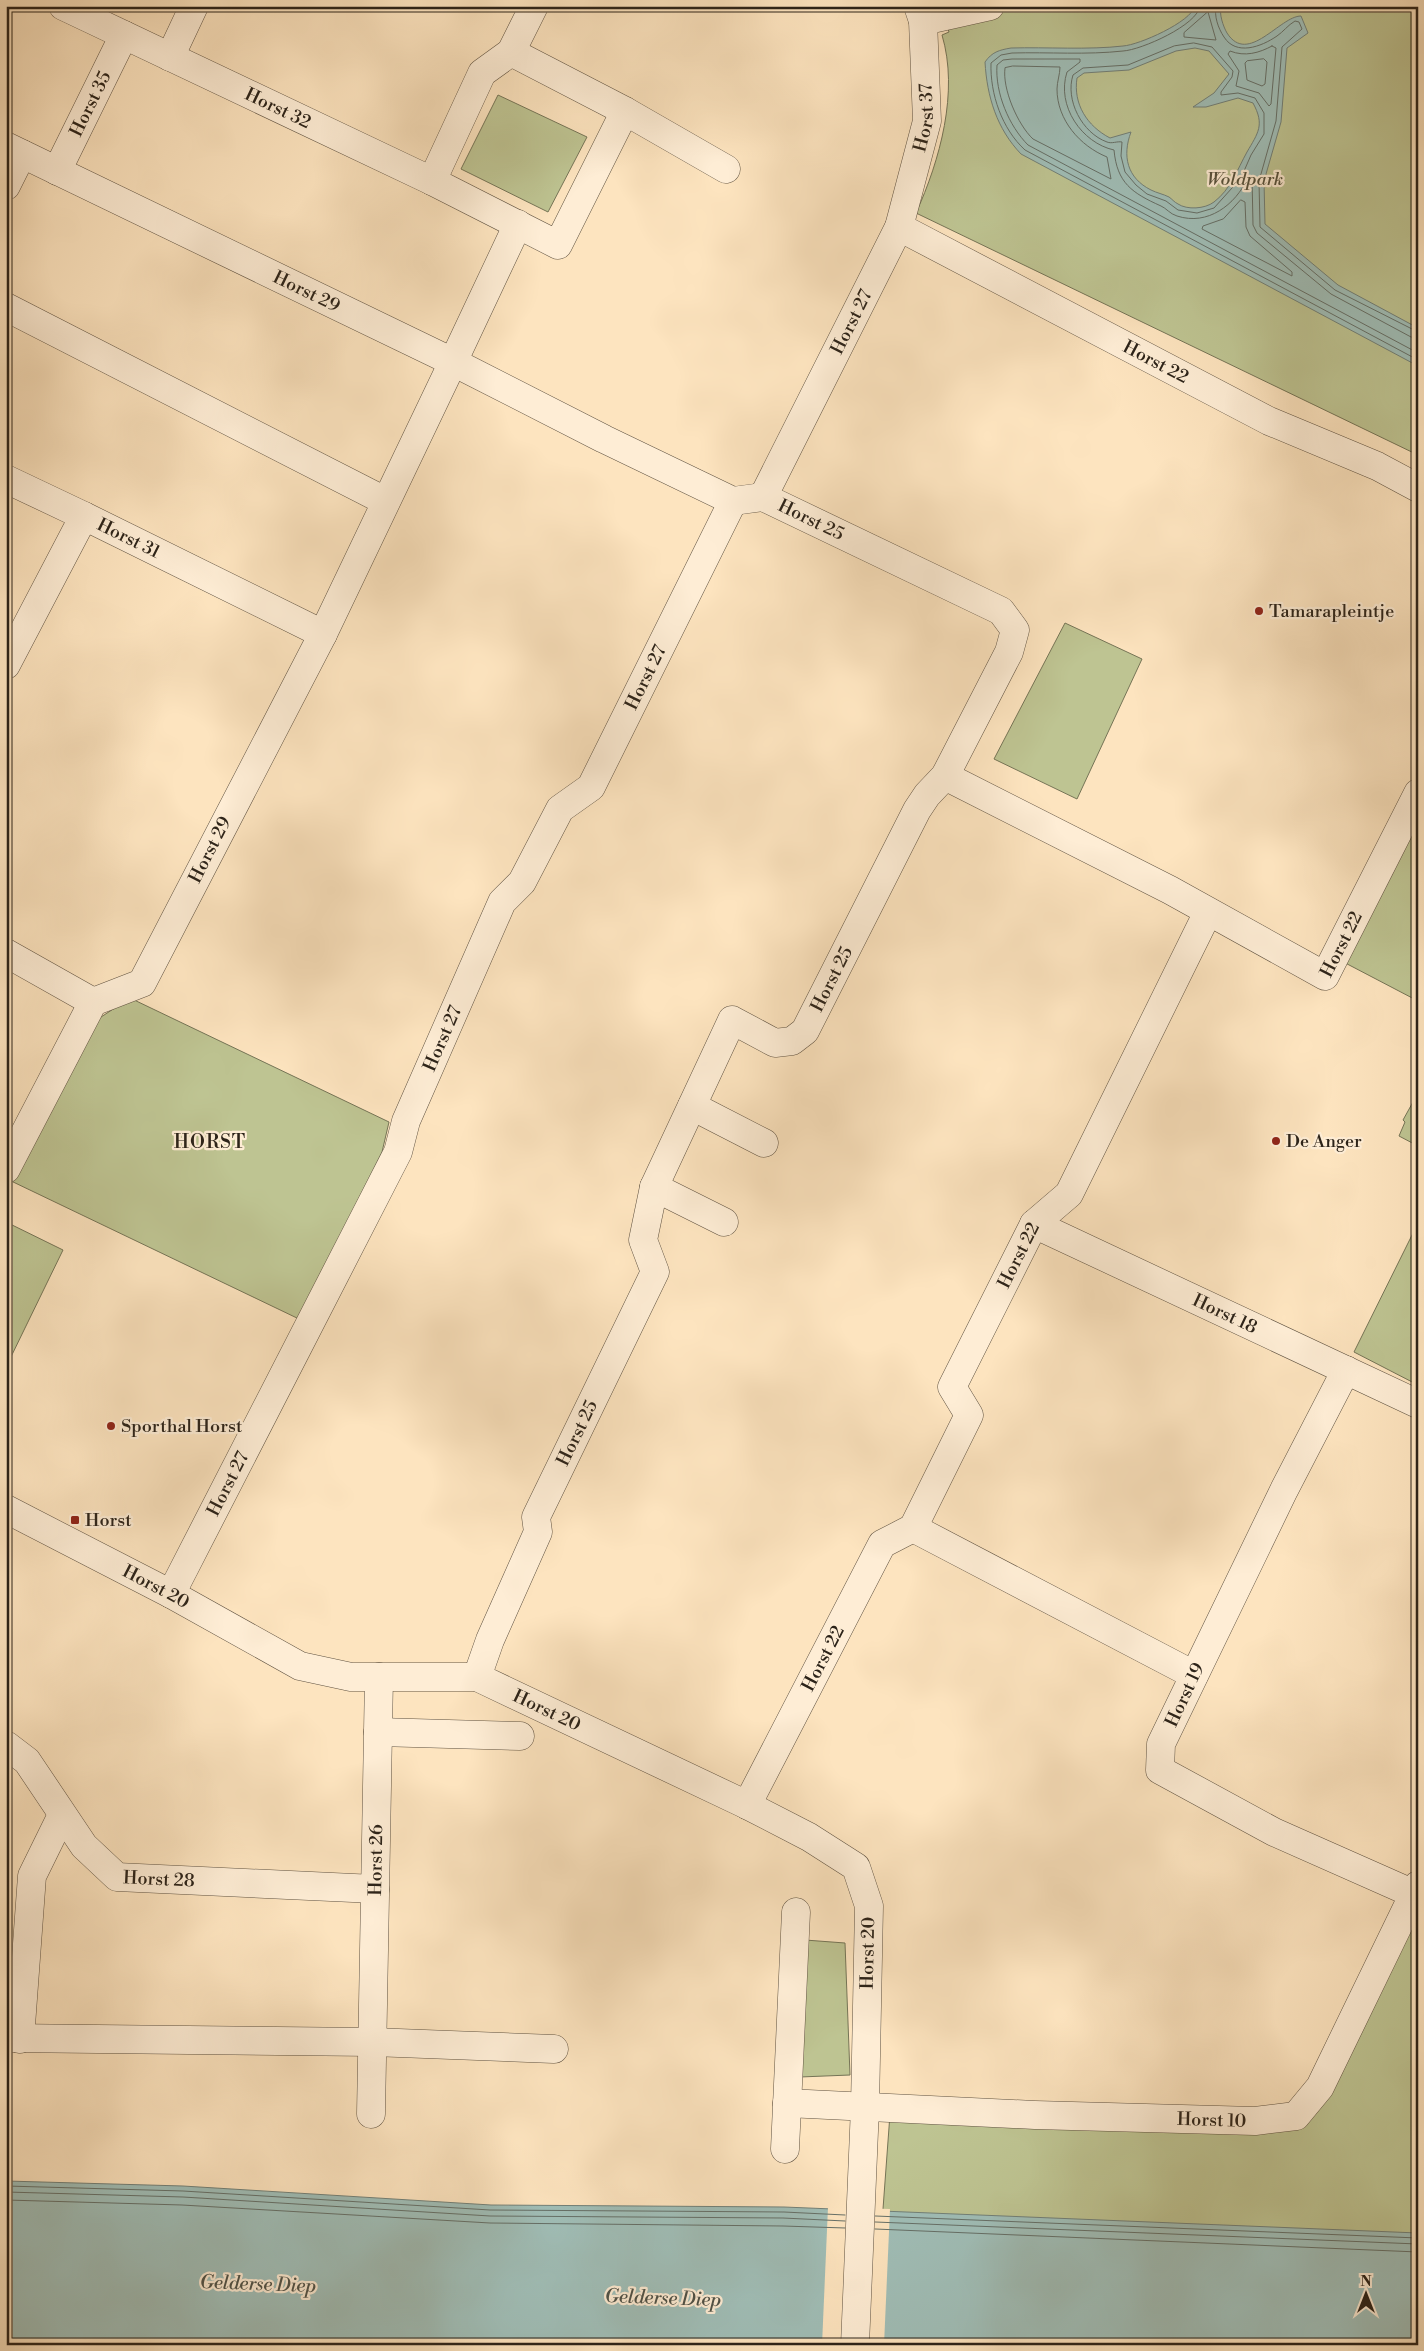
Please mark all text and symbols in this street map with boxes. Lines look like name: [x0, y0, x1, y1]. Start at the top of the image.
street label: Horst 35: [64, 67, 116, 140]
street label: Horst 32: [241, 82, 315, 134]
street label: Horst 37: [908, 83, 938, 154]
park label: Woldpark: [1207, 168, 1283, 191]
street label: Horst 29: [269, 265, 344, 317]
street label: Horst 27: [825, 286, 877, 358]
street label: Horst 22: [1119, 335, 1193, 388]
street label: Horst 25: [774, 494, 848, 546]
street label: Horst 31: [93, 513, 164, 563]
place label: Tamarapleintje: [1269, 600, 1394, 623]
marker: Tamarapleintje: [1253, 605, 1265, 617]
street label: Horst 27: [620, 641, 671, 714]
street label: Horst 29: [184, 813, 237, 887]
street label: Horst 22: [1315, 907, 1367, 981]
street label: Horst 25: [805, 942, 858, 1016]
street label: Horst 27: [418, 1002, 467, 1075]
district label: HORST: [174, 1130, 246, 1154]
place label: De Anger: [1286, 1130, 1362, 1153]
marker: De Anger: [1270, 1135, 1282, 1147]
street label: Horst 22: [992, 1218, 1044, 1292]
street label: Horst 18: [1189, 1289, 1261, 1339]
street label: Horst 25: [551, 1396, 603, 1470]
place label: Sporthal Horst: [121, 1415, 243, 1438]
marker: Sporthal Horst: [105, 1420, 117, 1432]
street label: Horst 27: [201, 1447, 254, 1520]
place label: Horst: [85, 1509, 132, 1532]
marker: Horst: [69, 1514, 81, 1526]
street label: Horst 20: [119, 1560, 194, 1614]
street label: Horst 22: [796, 1622, 849, 1695]
street label: Horst 19: [1160, 1659, 1210, 1731]
street label: Horst 20: [509, 1684, 585, 1736]
street label: Horst 26: [363, 1824, 388, 1896]
street label: Horst 28: [123, 1866, 195, 1892]
street label: Horst 20: [856, 1916, 880, 1990]
street label: Horst 10: [1177, 2107, 1247, 2132]
north arrow: [1342, 2268, 1392, 2318]
water label: Gelderse Diep: [199, 2270, 317, 2298]
text: N: [1360, 2273, 1372, 2291]
water label: Gelderse Diep: [604, 2284, 722, 2312]

